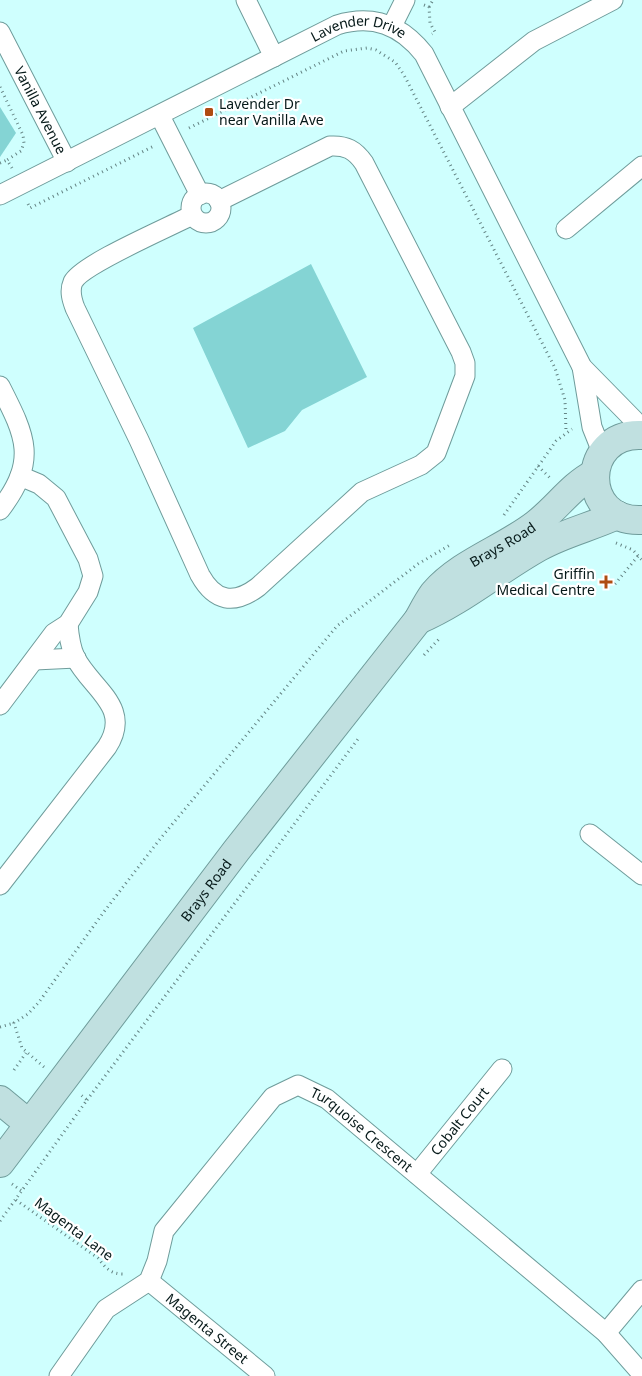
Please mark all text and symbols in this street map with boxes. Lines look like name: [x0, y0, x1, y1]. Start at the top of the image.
street label: Lavender Drive: [307, 11, 410, 46]
street label: Vanilla Avenue: [10, 63, 71, 157]
place label: Lavender Dr near Vanilla Ave: [219, 94, 324, 129]
marker: Lavender Dr near Vanilla Ave: [203, 106, 215, 118]
street label: Brays Road: [466, 517, 539, 571]
place label: Griffin Medical Centre: [497, 564, 595, 599]
marker: Griffin Medical Centre: [599, 575, 613, 589]
street label: Brays Road: [176, 855, 236, 925]
street label: Turquoise Crescent: [308, 1082, 417, 1176]
street label: Cobalt Court: [426, 1083, 493, 1159]
street label: Magenta Lane: [31, 1193, 118, 1265]
street label: Magenta Street: [162, 1289, 253, 1368]

